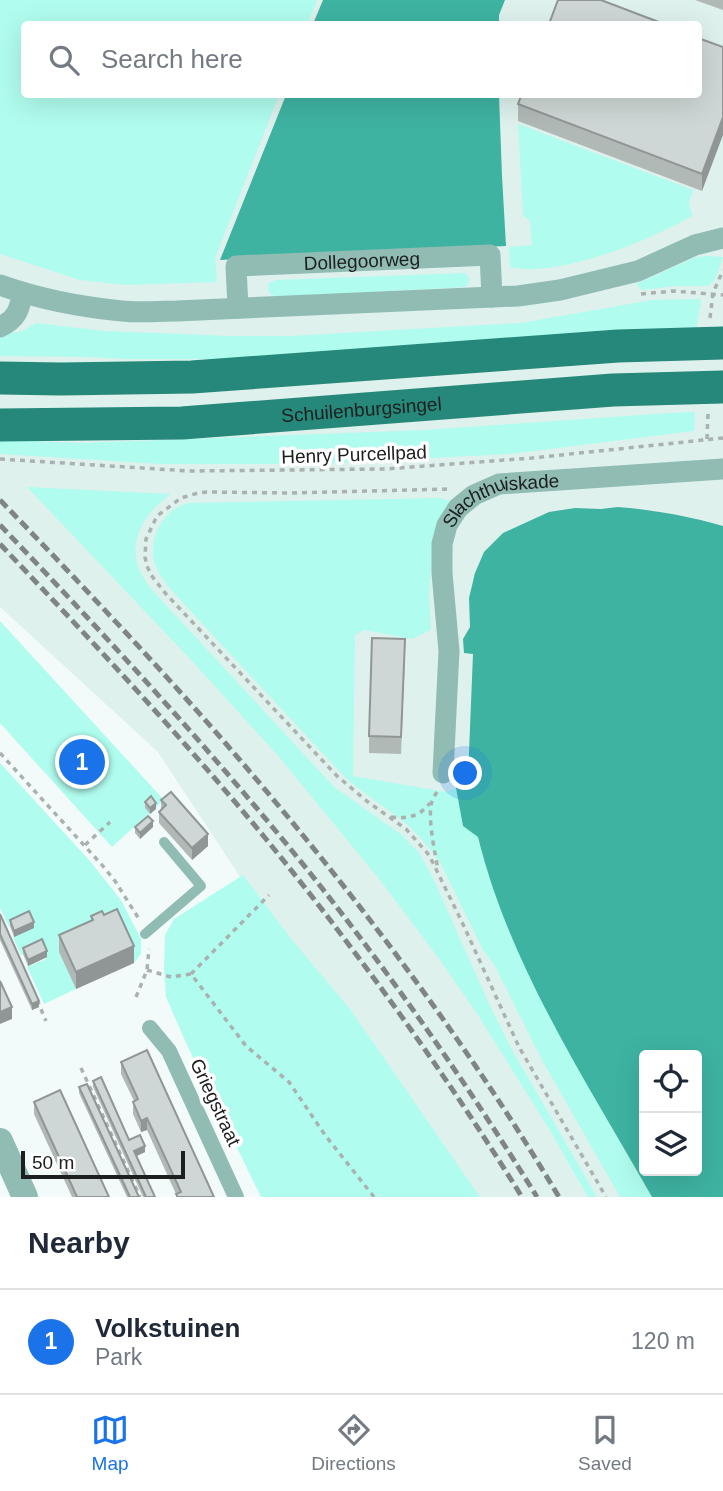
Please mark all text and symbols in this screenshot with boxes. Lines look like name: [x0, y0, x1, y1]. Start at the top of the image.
search box: [21, 21, 702, 98]
icon: search: [45, 41, 83, 79]
text: Search here: [101, 44, 243, 74]
street label: Dollegoorweg: [303, 248, 420, 274]
street label: Schuilenburgsingel: [281, 393, 442, 426]
street label: Henry Purcellpad: [281, 441, 427, 468]
street label: Slachthuiskade: [438, 470, 560, 531]
pin: 1: [59, 736, 105, 788]
your location: [448, 756, 482, 790]
map controls: [639, 1050, 702, 1176]
button: locate: [639, 1050, 702, 1113]
street label: Griegstraat: [186, 1055, 245, 1150]
button: layers: [639, 1113, 702, 1176]
scale bar: [21, 1148, 186, 1180]
text: 50 m: [32, 1152, 74, 1173]
text: Nearby: [28, 1226, 130, 1259]
text: Volkstuinen: [95, 1313, 240, 1343]
text: 1: [45, 1328, 57, 1354]
text: 120 m: [631, 1328, 695, 1354]
text: Park: [95, 1344, 142, 1370]
tab: Map: [91, 1411, 129, 1475]
tab: Directions: [311, 1411, 396, 1475]
tab: Saved: [578, 1411, 632, 1475]

